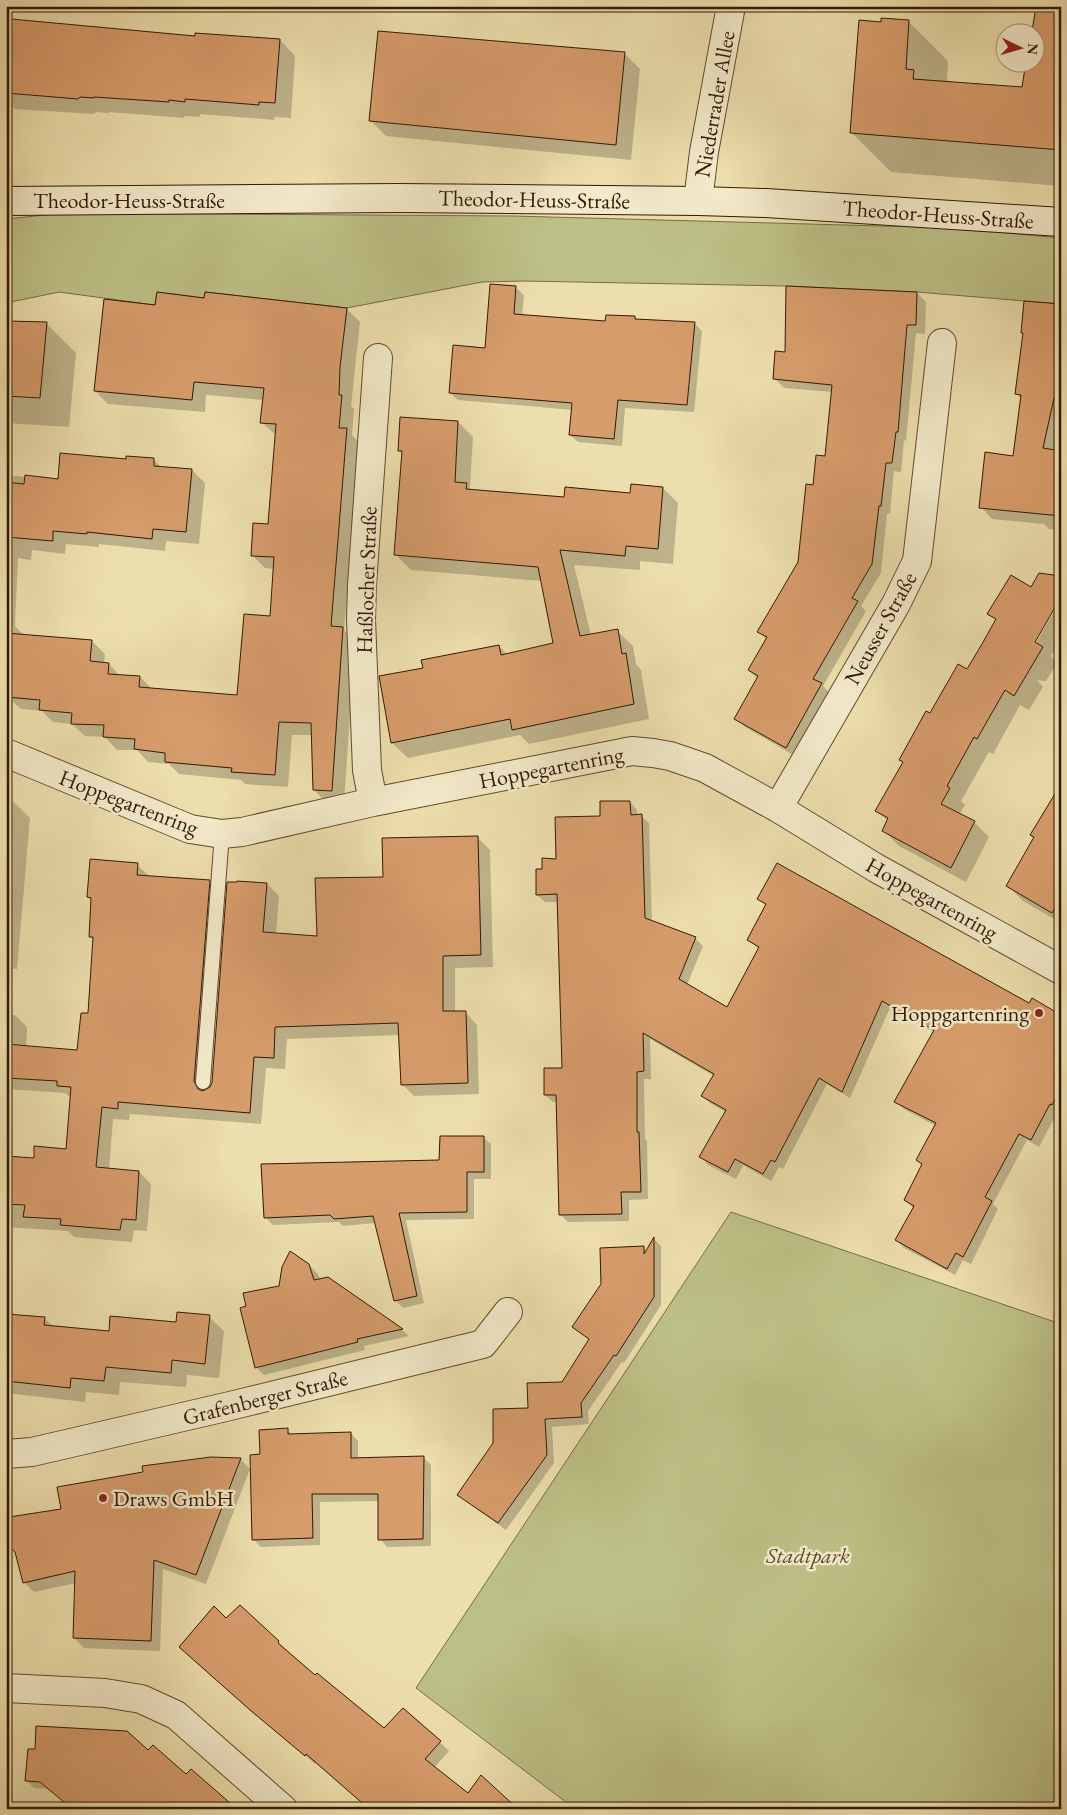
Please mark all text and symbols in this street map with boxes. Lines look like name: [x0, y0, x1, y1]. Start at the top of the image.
north arrow: [994, 22, 1044, 72]
street label: Niederrader Allee: [687, 28, 742, 180]
text: N: [1023, 43, 1042, 56]
street label: Theodor-Heuss-Straße: [438, 183, 631, 216]
street label: Theodor-Heuss-Straße: [33, 186, 225, 215]
street label: Theodor-Heuss-Straße: [841, 193, 1035, 236]
street label: Haßlocher Straße: [349, 505, 384, 654]
street label: Neusser Straße: [837, 566, 924, 690]
street label: Hoppegartenring: [476, 739, 626, 796]
street label: Hoppegartenring: [55, 763, 203, 842]
street label: Hoppegartenring: [861, 850, 1003, 947]
place label: Hoppgartenring: [891, 999, 1029, 1028]
marker: Hoppgartenring: [1033, 1007, 1045, 1019]
street label: Grafenberger Straße: [180, 1363, 351, 1432]
place label: Draws GmbH: [113, 1484, 234, 1513]
marker: Draws GmbH: [97, 1492, 109, 1504]
park label: Stadtpark: [765, 1541, 850, 1570]

